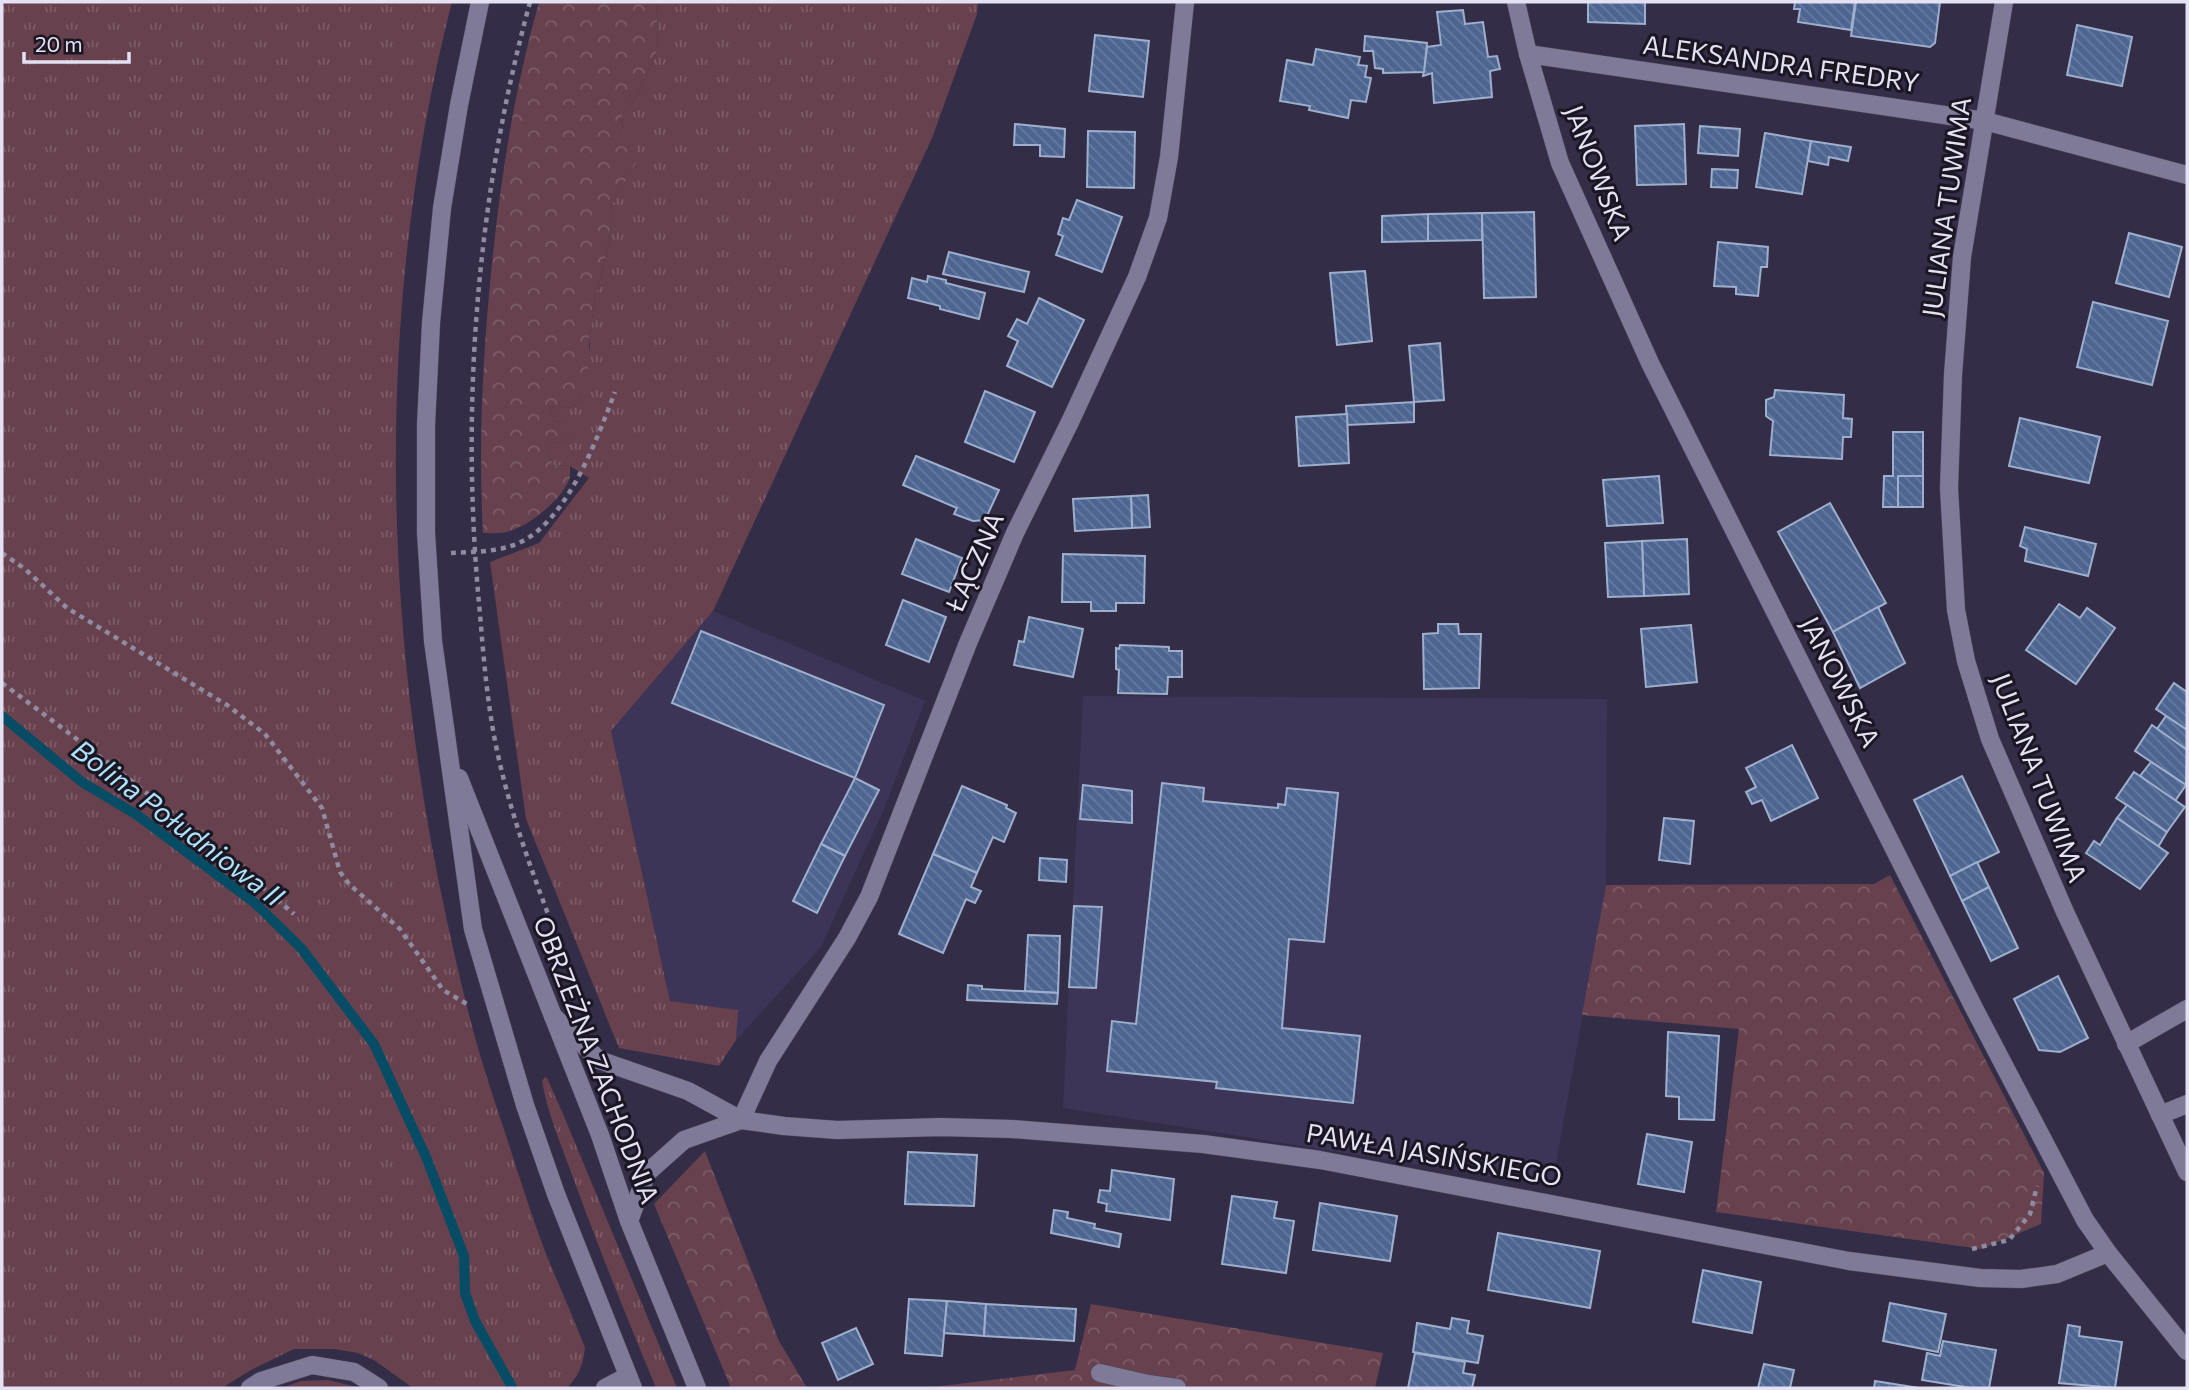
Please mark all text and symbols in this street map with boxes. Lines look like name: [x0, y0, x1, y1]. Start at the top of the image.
scale bar: [24, 21, 130, 65]
street label: ALEKSANDRA FREDRY: [1641, 28, 1921, 97]
text: 20 m: [35, 31, 83, 56]
street label: JULIANA TUWIMA: [1915, 95, 1976, 319]
street label: JANOWSKA: [1559, 100, 1639, 245]
street label: ŁĄCZNA: [938, 507, 1009, 617]
street label: JANOWSKA: [1795, 611, 1888, 752]
street label: JULIANA TUWIMA: [1986, 669, 2095, 886]
water label: Bolina Południowa II: [66, 732, 291, 913]
street label: OBRZEŻNA ZACHODNIA: [528, 911, 667, 1208]
street label: PAWŁA JASIŃSKIEGO: [1304, 1116, 1564, 1191]

